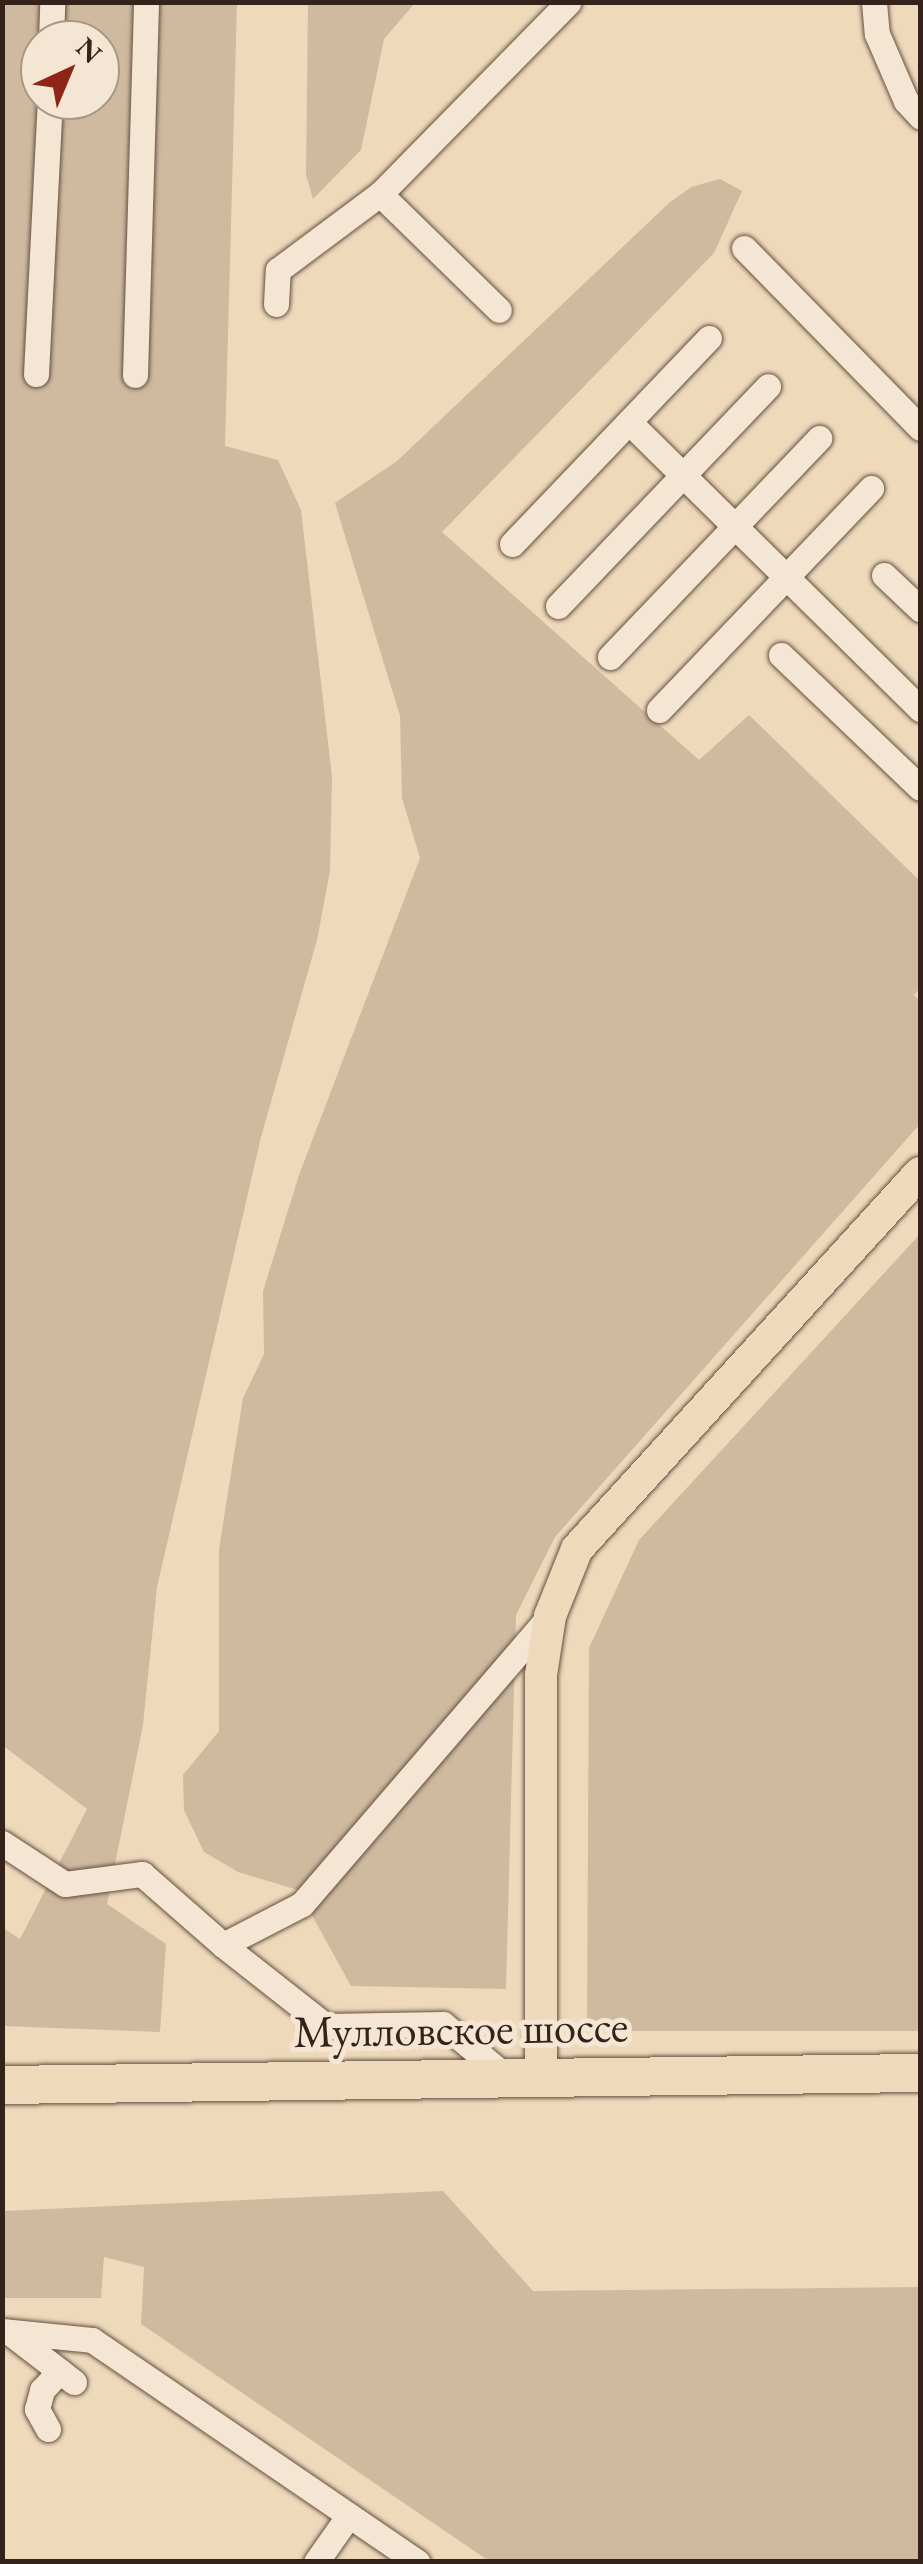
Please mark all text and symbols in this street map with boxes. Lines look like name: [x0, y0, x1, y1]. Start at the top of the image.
north arrow: [20, 20, 120, 120]
text: N: [69, 29, 110, 71]
street label: Мулловское шоссе: [293, 1999, 629, 2059]

